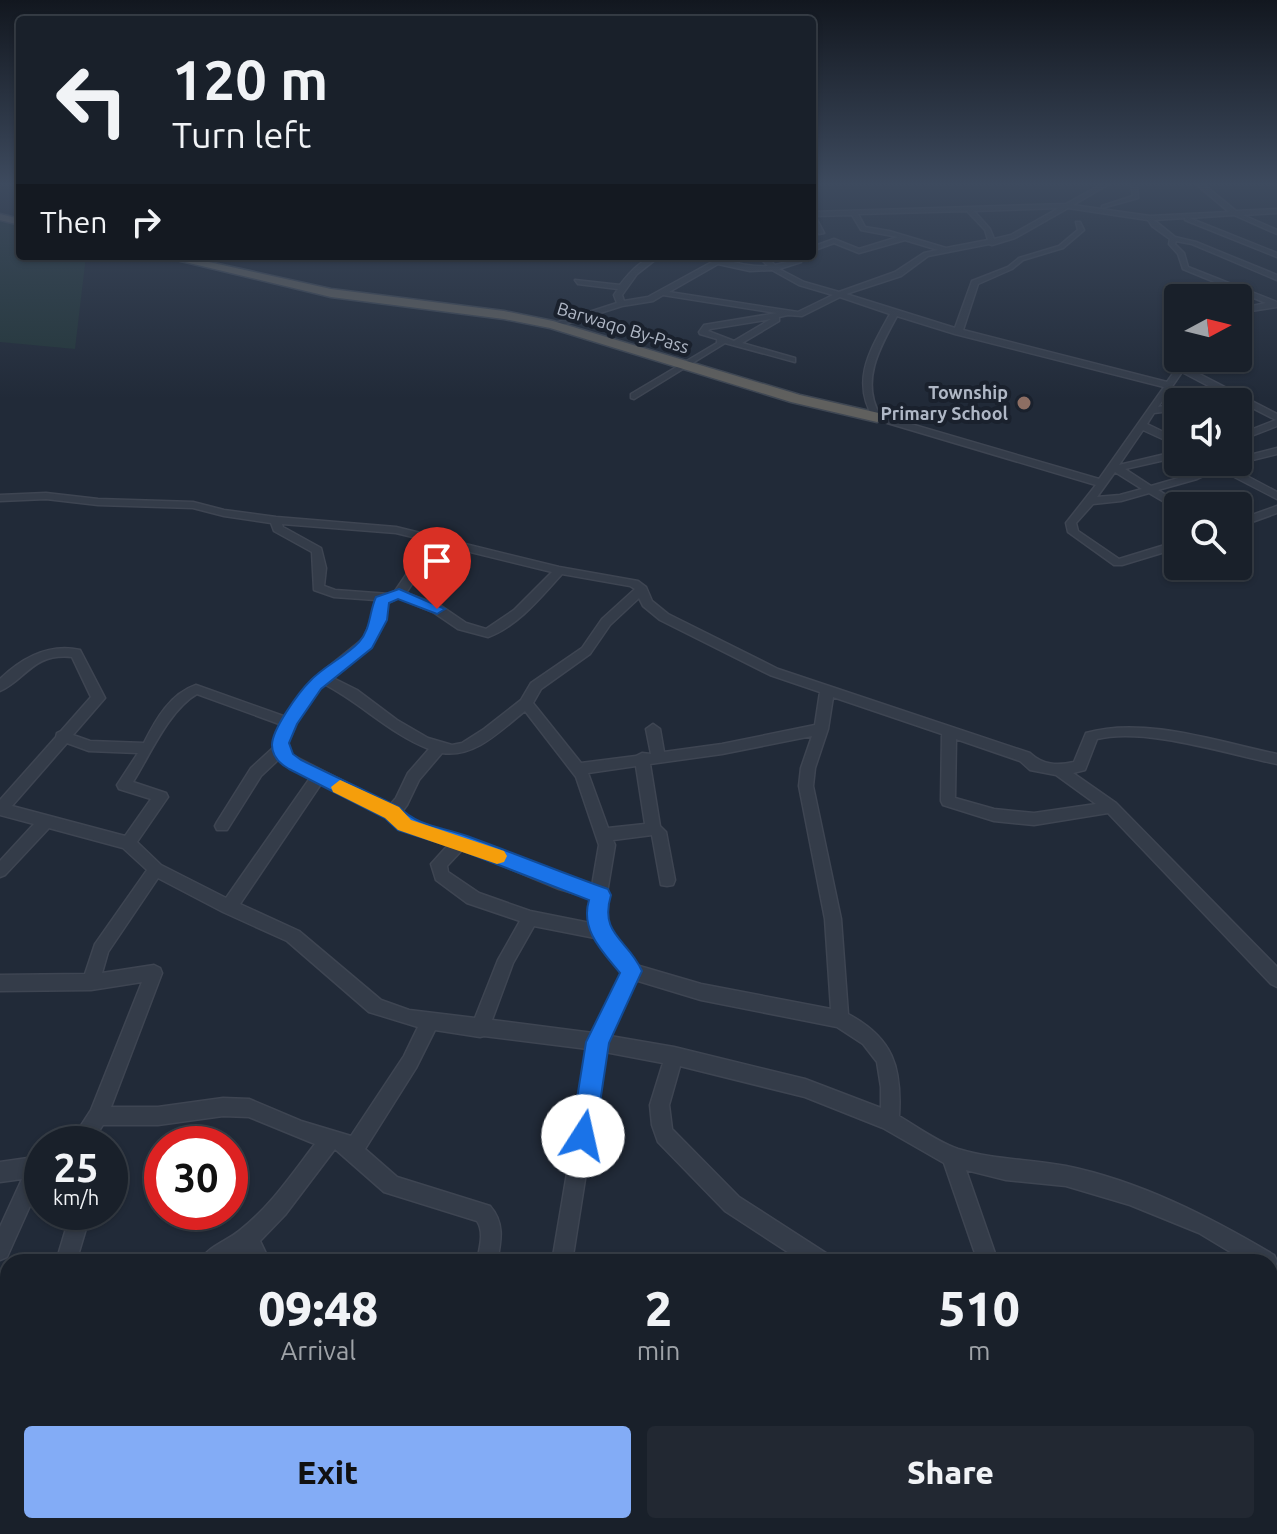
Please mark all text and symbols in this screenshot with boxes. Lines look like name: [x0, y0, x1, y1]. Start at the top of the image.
icon: left: [40, 48, 144, 152]
text: 120 m: [172, 48, 328, 111]
text: Turn left: [172, 114, 311, 155]
icon: right: [124, 200, 168, 244]
text: Then: [40, 205, 108, 239]
north arrow: [1164, 284, 1252, 372]
map controls: [1164, 284, 1252, 580]
street label: Barwaqo By-Pass: [555, 297, 692, 357]
place label: Township Primary School: [880, 382, 1009, 423]
button: sound: [1164, 388, 1252, 476]
marker: Township Primary School: [1015, 394, 1033, 412]
button: search: [1164, 492, 1252, 580]
pin: [403, 527, 471, 609]
icon: arrive: [415, 539, 459, 583]
position arrow: [541, 1094, 625, 1178]
speed limit sign: 30: [144, 1126, 248, 1230]
text: 25: [53, 1145, 99, 1190]
text: km/h: [53, 1186, 99, 1209]
text: 09:48: [258, 1281, 378, 1335]
text: 2: [645, 1281, 672, 1335]
text: 510: [939, 1281, 1020, 1335]
text: Arrival: [280, 1336, 356, 1365]
text: min: [637, 1336, 680, 1365]
text: m: [968, 1336, 990, 1365]
button: Exit: [24, 1426, 631, 1518]
button: Share: [647, 1426, 1254, 1518]

